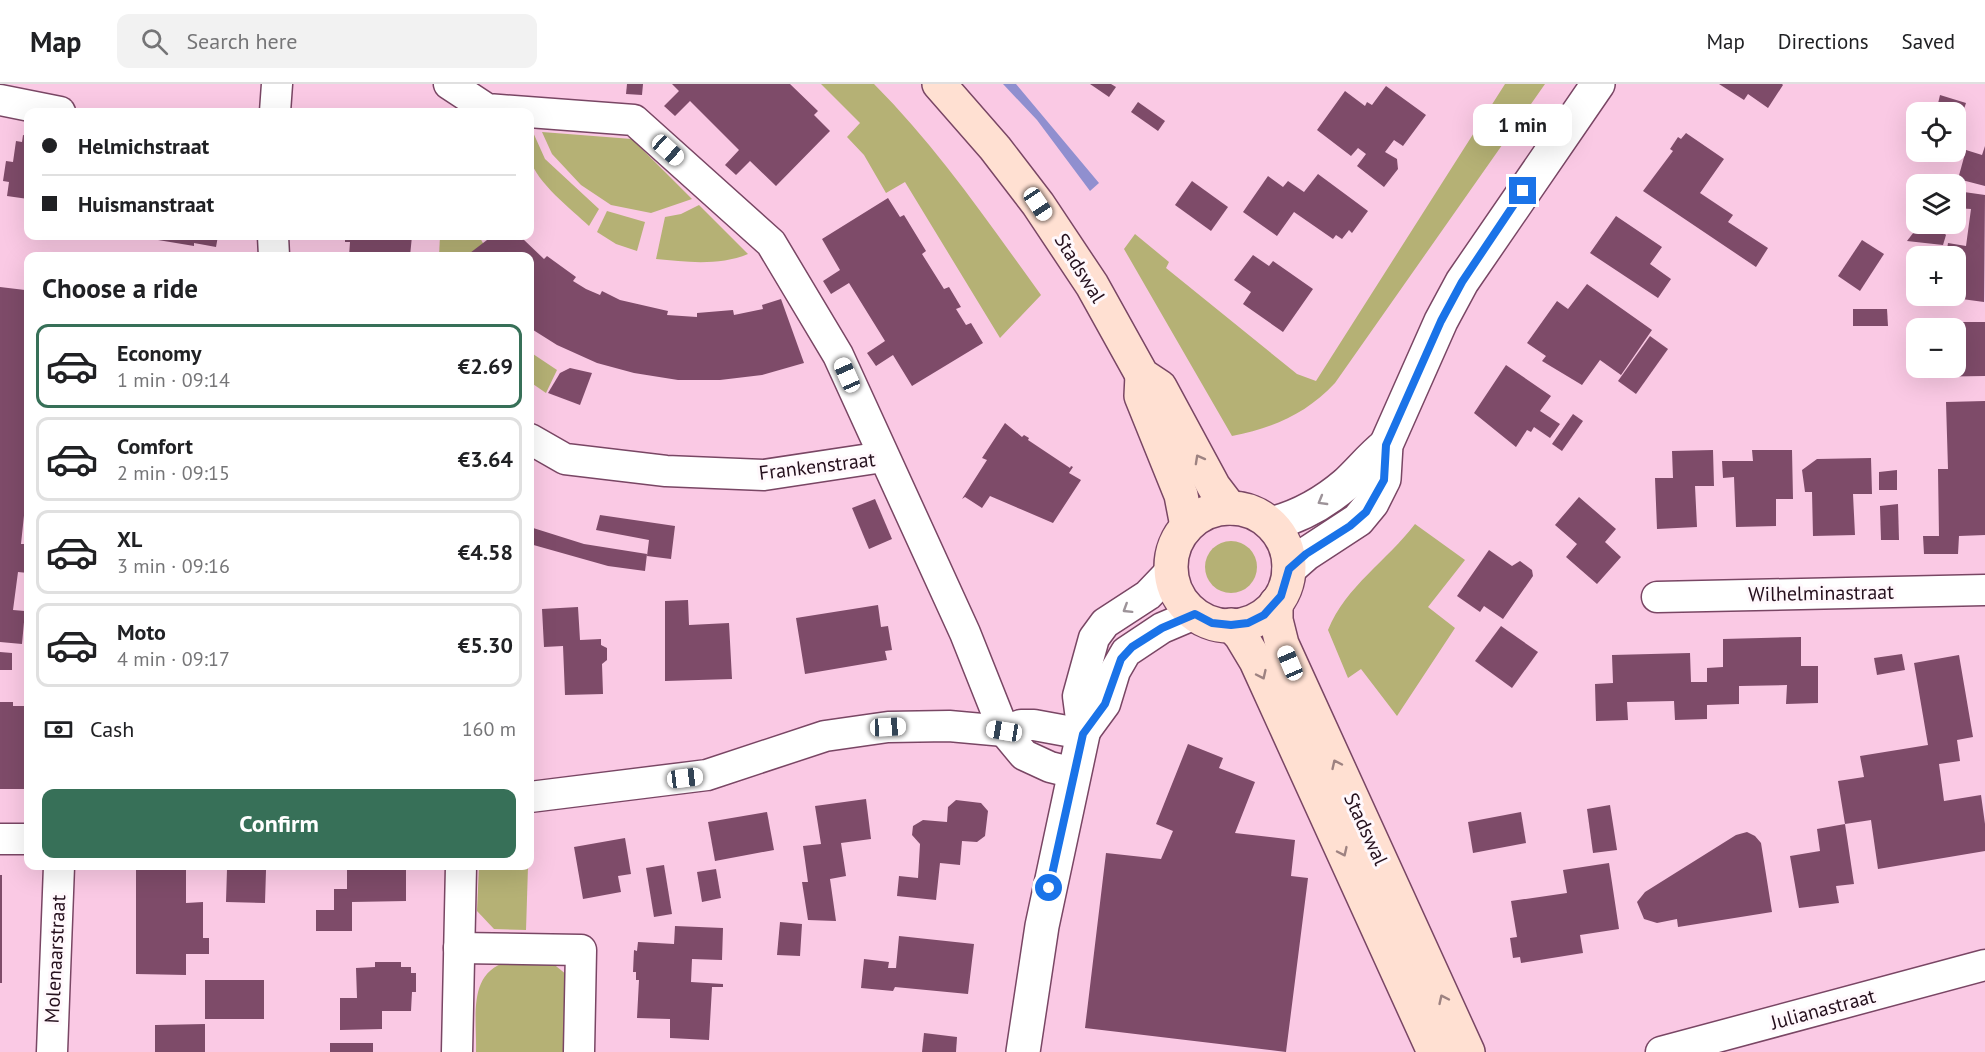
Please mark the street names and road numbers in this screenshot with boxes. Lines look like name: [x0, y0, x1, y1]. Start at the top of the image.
street label: Stadswal: [1049, 228, 1111, 308]
street label: Frankenstraat: [757, 446, 877, 486]
street label: Wilhelminastraat: [1748, 579, 1894, 607]
street label: Stadswal: [1338, 789, 1394, 870]
street label: Molenaarstraat: [39, 894, 71, 1024]
street label: Julianastraat: [1767, 983, 1878, 1036]

